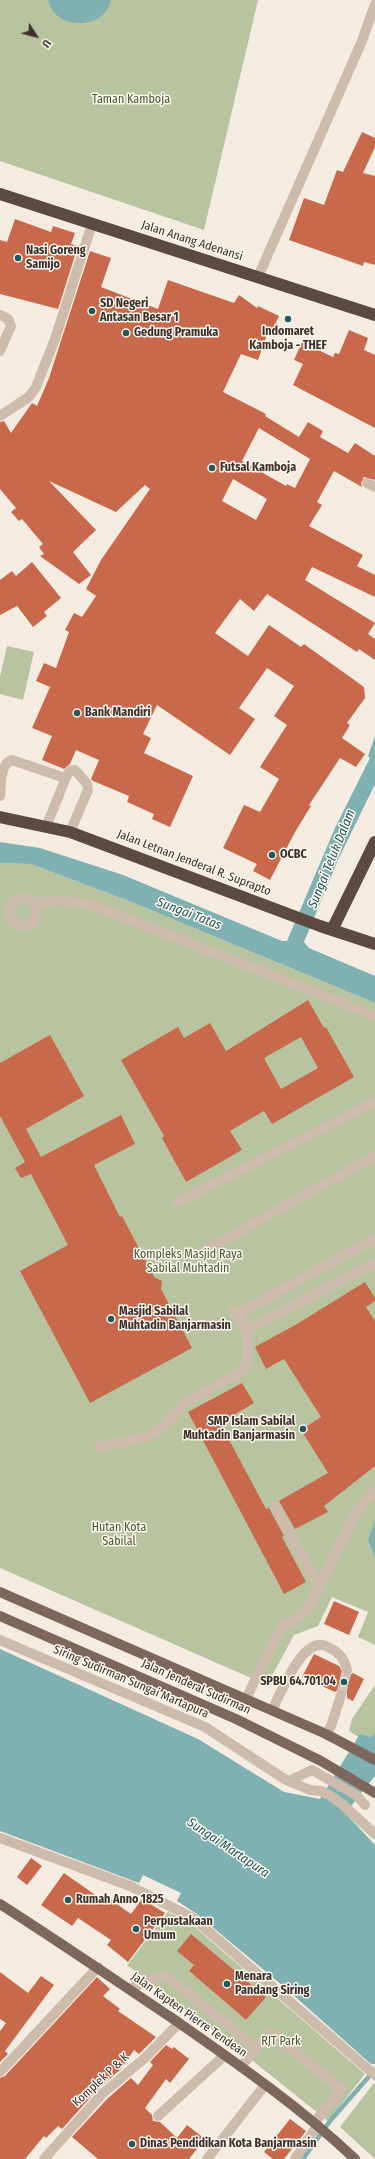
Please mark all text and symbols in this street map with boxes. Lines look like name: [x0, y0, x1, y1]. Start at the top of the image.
north arrow: [16, 16, 56, 56]
text: U: [39, 37, 53, 50]
park label: Taman Kamboja: [92, 93, 170, 107]
street label: Jalan Anang Adenansi: [139, 218, 245, 264]
place label: Nasi Goreng Samijo: [26, 244, 86, 272]
marker: Nasi Goreng Samijo: [13, 253, 23, 263]
place label: SD Negeri Antasan Besar 1: [100, 297, 179, 325]
marker: SD Negeri Antasan Besar 1: [87, 306, 97, 316]
marker: Indomaret Kamboja - THEF: [283, 314, 293, 324]
place label: Indomaret Kamboja - THEF: [249, 325, 327, 353]
place label: Gedung Pramuka: [134, 326, 218, 340]
marker: Gedung Pramuka: [121, 328, 131, 338]
place label: Futsal Kamboja: [220, 461, 296, 475]
marker: Futsal Kamboja: [207, 463, 217, 473]
place label: Bank Mandiri: [85, 706, 151, 720]
marker: Bank Mandiri: [72, 708, 82, 718]
water label: Sungai Teluk Dalam: [305, 807, 359, 911]
street label: Jalan Letnan Jenderal R. Suprapto: [115, 827, 273, 899]
place label: OCBC: [280, 848, 307, 862]
marker: OCBC: [267, 850, 277, 860]
water label: Sungai Tatas: [154, 895, 224, 933]
park label: Kompleks Masjid Raya Sabilal Muhtadin: [134, 1248, 242, 1276]
place label: Masjid Sabilal Muhtadin Banjarmasin: [119, 1305, 231, 1333]
marker: Masjid Sabilal Muhtadin Banjarmasin: [106, 1314, 116, 1324]
place label: SMP Islam Sabilal Muhtadin Banjarmasin: [183, 1415, 295, 1443]
marker: SMP Islam Sabilal Muhtadin Banjarmasin: [298, 1424, 308, 1434]
park label: Hutan Kota Sabilal: [92, 1521, 146, 1549]
street label: Siring Sudirman Sungai Martapura: [51, 1643, 211, 1721]
street label: Jalan Jenderal Sudirman: [139, 1656, 253, 1718]
place label: SPBU 64.701.04: [260, 1675, 336, 1689]
marker: SPBU 64.701.04: [339, 1677, 349, 1687]
water label: Sungai Martapura: [184, 1815, 272, 1881]
place label: Rumah Anno 1825: [76, 1893, 164, 1907]
marker: Rumah Anno 1825: [63, 1895, 73, 1905]
place label: Perpustakaan Umum: [144, 1915, 213, 1943]
marker: Perpustakaan Umum: [131, 1924, 141, 1934]
street label: Jalan Kapten Pierre Tendean: [128, 1969, 250, 2061]
place label: Menara Pandang Siring: [235, 1970, 310, 1998]
marker: Menara Pandang Siring: [222, 1979, 232, 1989]
park label: RJT Park: [261, 2035, 301, 2049]
street label: Komplek P & K: [70, 2050, 132, 2110]
place label: Dinas Pendidikan Kota Banjarmasin: [140, 2137, 317, 2151]
marker: Dinas Pendidikan Kota Banjarmasin: [127, 2139, 137, 2149]

